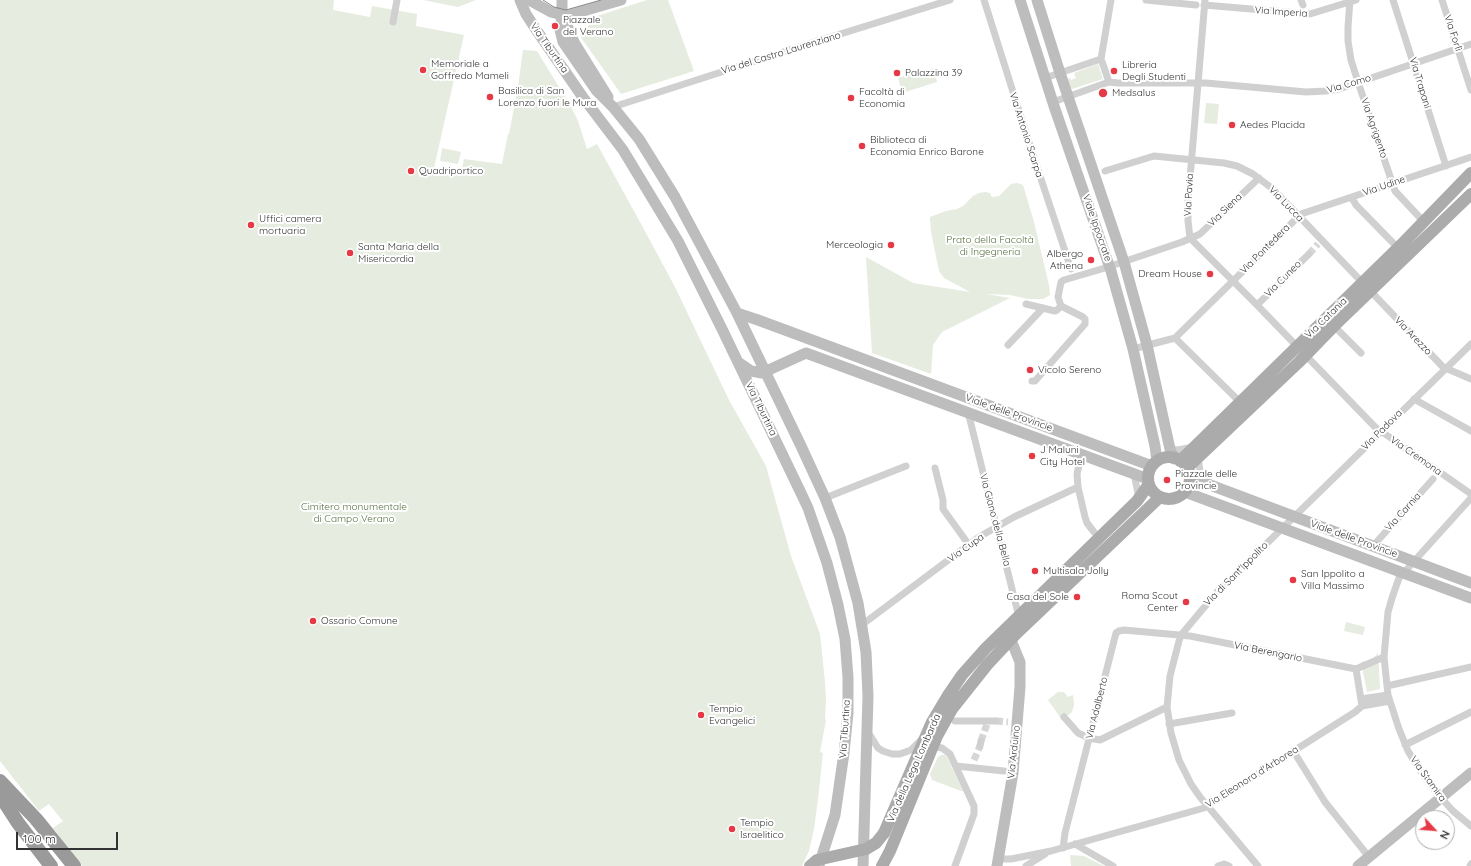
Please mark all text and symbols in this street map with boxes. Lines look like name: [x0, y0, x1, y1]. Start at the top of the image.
street label: Via Imperia: [1254, 4, 1308, 20]
street label: Via Forlì: [1442, 13, 1464, 53]
place label: Piazzale del Verano: [563, 14, 613, 38]
street label: Via Tiburtina: [527, 21, 571, 75]
marker: Piazzale del Verano: [550, 21, 560, 31]
street label: Via del Castro Laurenziano: [720, 29, 842, 77]
street label: Via Trapani: [1407, 56, 1433, 110]
place label: Memoriale a Goffredo Mameli: [431, 58, 509, 82]
place label: Libreria Degli Studenti: [1122, 59, 1186, 82]
marker: Memoriale a Goffredo Mameli: [418, 65, 428, 75]
marker: Libreria Degli Studenti: [1109, 66, 1119, 76]
place label: Palazzina 39: [905, 67, 962, 79]
marker: Palazzina 39: [892, 68, 902, 78]
street label: Via Como: [1326, 72, 1372, 96]
place label: Basilica di San Lorenzo fuori le Mura: [498, 85, 596, 108]
place label: Facoltà di Economia: [859, 86, 905, 110]
marker: Medsalus: [1097, 87, 1109, 99]
place label: Medsalus: [1112, 87, 1155, 99]
street label: Via Antonio Scarpa: [1007, 91, 1045, 179]
marker: Basilica di San Lorenzo fuori le Mura: [485, 92, 495, 102]
marker: Facoltà di Economia: [846, 93, 856, 103]
street label: Via Agrigento: [1358, 96, 1390, 160]
place label: Aedes Placida: [1240, 119, 1305, 131]
marker: Aedes Placida: [1227, 120, 1237, 130]
place label: Biblioteca di Economia Enrico Barone: [870, 134, 984, 158]
marker: Biblioteca di Economia Enrico Barone: [857, 141, 867, 151]
place label: Quadriportico: [419, 165, 483, 177]
marker: Quadriportico: [406, 166, 416, 176]
street label: Via Pavia: [1182, 173, 1196, 217]
street label: Via Udine: [1361, 173, 1407, 199]
street label: Via Lucca: [1266, 184, 1306, 224]
street label: Via Siena: [1205, 191, 1245, 229]
street label: Viale Ippocrate: [1080, 193, 1114, 263]
place label: Uffici camera mortuaria: [259, 213, 321, 236]
marker: Uffici camera mortuaria: [246, 220, 256, 230]
street label: Via Pontedera: [1238, 222, 1292, 276]
park label: Prato della Facoltà di Ingegneria: [946, 234, 1034, 258]
place label: Merceologia: [826, 239, 883, 251]
marker: Merceologia: [886, 240, 896, 250]
place label: Santa Maria della Misericordia: [358, 241, 439, 264]
marker: Santa Maria della Misericordia: [345, 248, 355, 258]
place label: Albergo Athena: [1047, 248, 1083, 272]
marker: Albergo Athena: [1086, 255, 1096, 265]
street label: Via Cuneo: [1262, 258, 1304, 300]
place label: Dream House: [1138, 268, 1202, 280]
marker: Dream House: [1205, 269, 1215, 279]
street label: Via Catania: [1303, 295, 1349, 341]
street label: Via Arezzo: [1392, 314, 1434, 358]
place label: Vicolo Sereno: [1038, 364, 1101, 376]
marker: Vicolo Sereno: [1025, 365, 1035, 375]
street label: Via Tiburtina: [743, 380, 779, 438]
street label: Viale delle Provincie: [964, 392, 1054, 434]
street label: Via Padova: [1359, 407, 1405, 453]
street label: Via Cremona: [1388, 434, 1444, 478]
place label: J Maluni City Hotel: [1040, 444, 1085, 468]
marker: J Maluni City Hotel: [1027, 451, 1037, 461]
place label: Piazzale delle Provincie: [1175, 468, 1237, 492]
street label: Via Giano della Bella: [977, 472, 1013, 568]
marker: Piazzale delle Provincie: [1162, 475, 1172, 485]
street label: Via Carnia: [1382, 490, 1424, 534]
park label: Cimitero monumentale di Campo Verano: [301, 501, 407, 524]
street label: Viale delle Provincie: [1309, 518, 1399, 560]
street label: Via Cupa: [946, 531, 986, 565]
street label: Via di Sant'Ippolito: [1201, 539, 1271, 609]
place label: Multisala Jolly: [1043, 565, 1109, 577]
marker: Multisala Jolly: [1030, 566, 1040, 576]
place label: San Ippolito a Villa Massimo: [1301, 568, 1364, 592]
marker: San Ippolito a Villa Massimo: [1288, 575, 1298, 585]
place label: Roma Scout Center: [1121, 590, 1178, 614]
place label: Casa del Sole: [1007, 591, 1069, 603]
marker: Casa del Sole: [1072, 592, 1082, 602]
marker: Roma Scout Center: [1181, 597, 1191, 607]
place label: Ossario Comune: [321, 615, 398, 627]
marker: Ossario Comune: [308, 616, 318, 626]
street label: Via Berengario: [1233, 640, 1303, 664]
street label: Via Adalberto: [1084, 676, 1110, 740]
street label: Via Tiburtina: [837, 699, 853, 759]
place label: Tempio Evangelici: [709, 703, 755, 726]
marker: Tempio Evangelici: [696, 710, 706, 720]
street label: Via della Lega Lombarda: [885, 712, 943, 824]
street label: Via Arduino: [1005, 725, 1023, 779]
street label: Via Eleonora d'Arborea: [1203, 743, 1301, 811]
street label: Via Stamira: [1407, 754, 1449, 804]
north arrow: [1415, 810, 1455, 850]
place label: Tempio Israelitico: [740, 817, 784, 840]
scale bar: [18, 824, 120, 850]
marker: Tempio Israelitico: [727, 824, 737, 834]
text: N: [1437, 828, 1453, 842]
text: 100 m: [23, 831, 56, 846]

